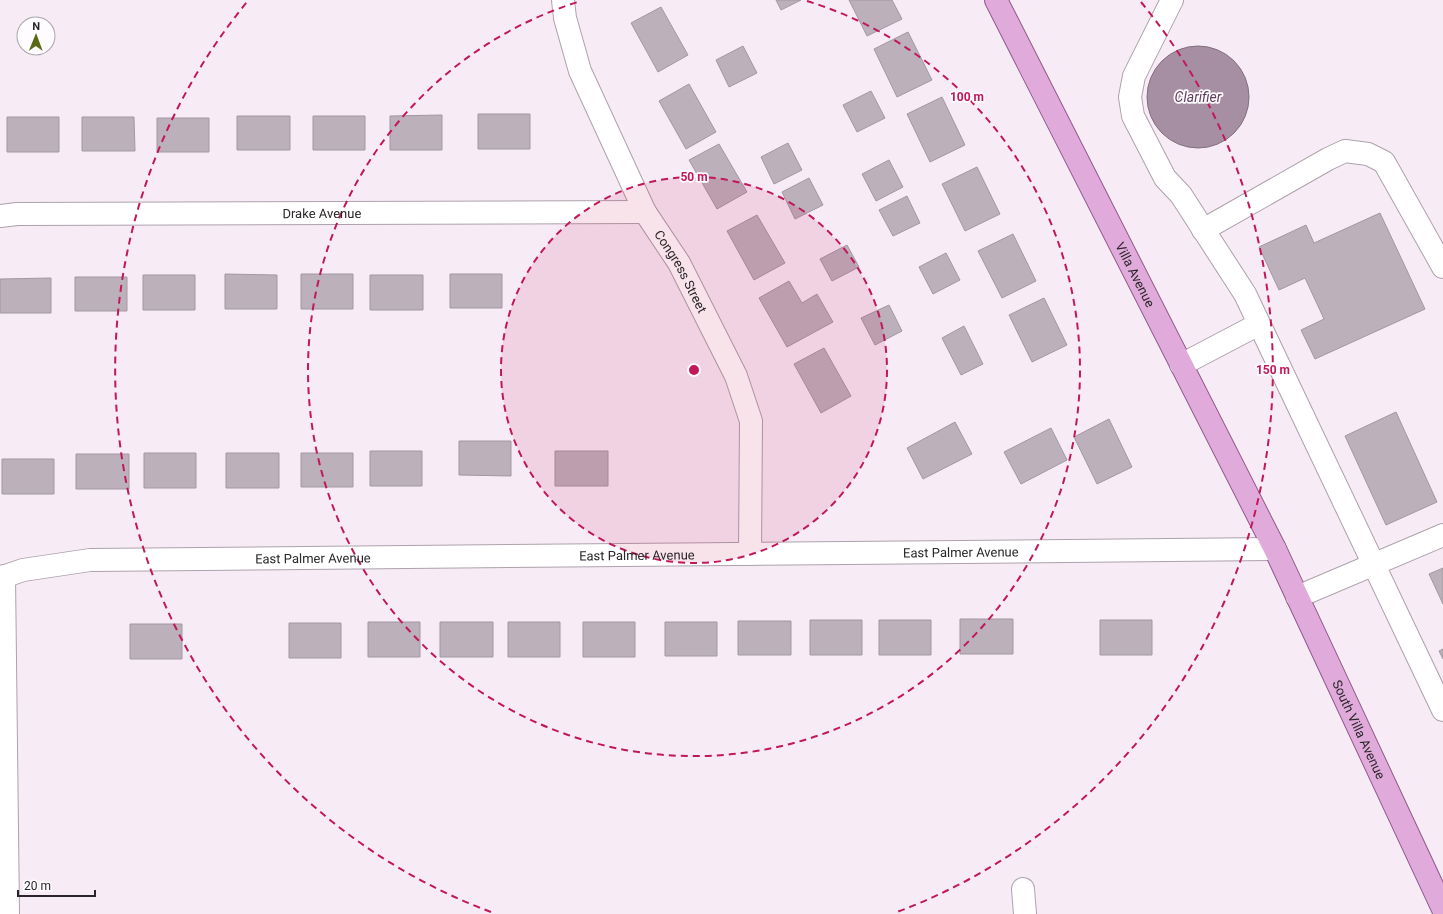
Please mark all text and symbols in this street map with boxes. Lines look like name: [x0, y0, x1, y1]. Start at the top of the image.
north arrow: [16, 16, 56, 56]
text: N: [32, 20, 40, 33]
water label: Clarifier: [1175, 89, 1222, 105]
text: 100 m: [950, 90, 984, 104]
text: 50 m: [680, 170, 708, 184]
street label: Drake Avenue: [282, 205, 361, 221]
street label: Congress Street: [652, 227, 710, 315]
street label: Villa Avenue: [1113, 240, 1158, 310]
centre of rings: [687, 363, 701, 377]
text: 150 m: [1256, 363, 1290, 377]
street label: East Palmer Avenue: [903, 544, 1019, 560]
street label: East Palmer Avenue: [579, 547, 695, 563]
street label: East Palmer Avenue: [255, 550, 371, 566]
street label: South Villa Avenue: [1330, 678, 1389, 782]
scale bar: [18, 872, 95, 898]
text: 20 m: [24, 879, 51, 893]

